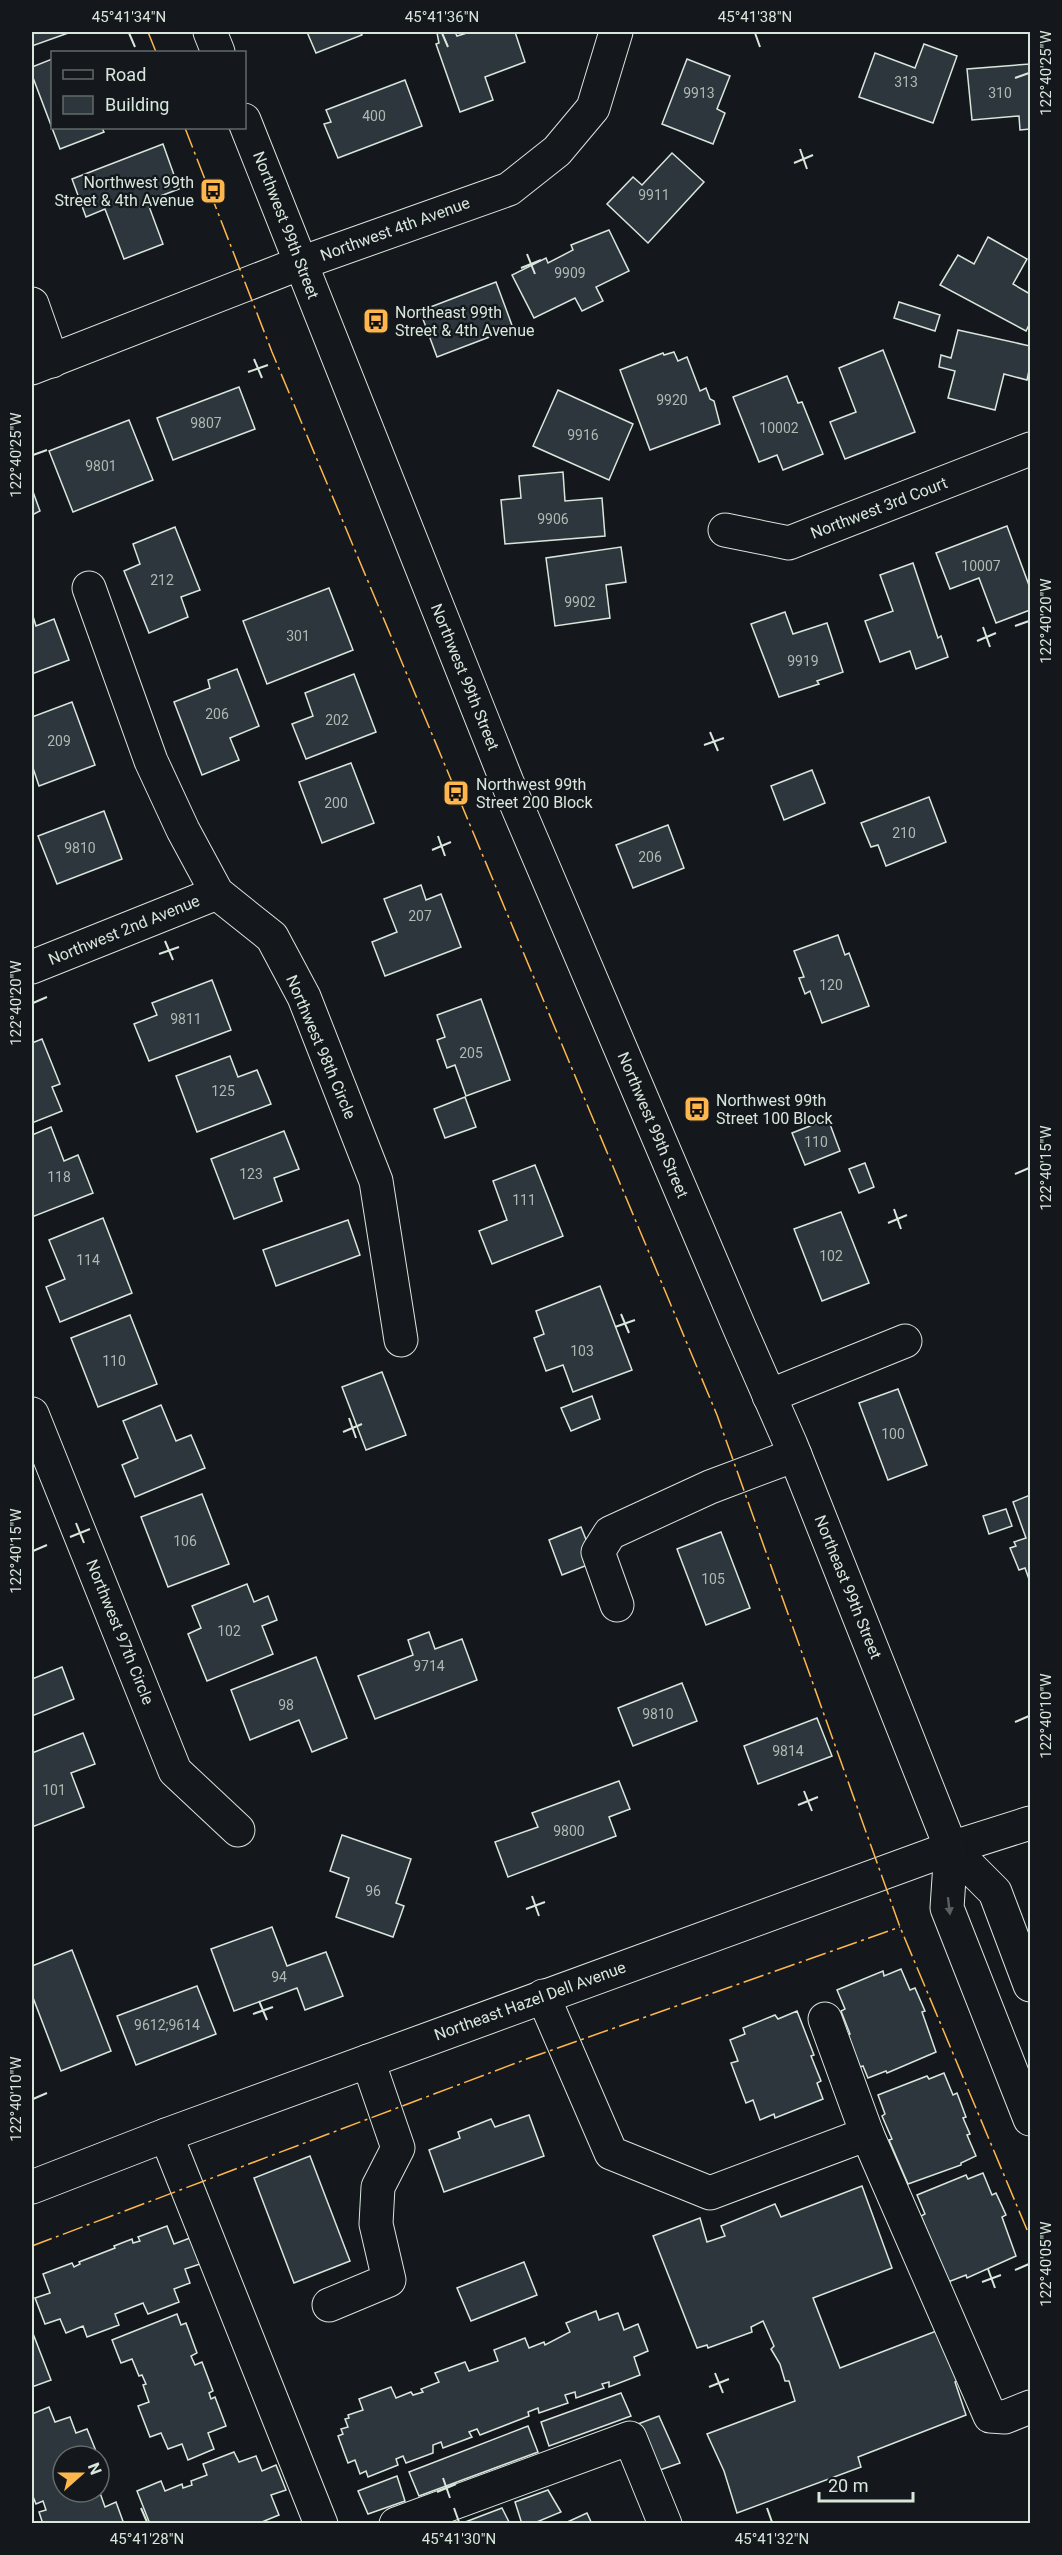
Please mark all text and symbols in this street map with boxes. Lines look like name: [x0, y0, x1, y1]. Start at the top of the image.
text: 45°41'34"N: [92, 8, 166, 26]
text: 45°41'36"N: [405, 8, 479, 26]
text: 45°41'38"N: [718, 8, 792, 26]
text: 122°40'25"W: [1037, 30, 1055, 116]
legend: [51, 51, 246, 129]
text: Road: [105, 64, 146, 85]
house number: 313: [894, 74, 918, 90]
house number: 9913: [683, 85, 715, 101]
house number: 310: [988, 85, 1012, 101]
text: Building: [105, 94, 169, 115]
house number: 400: [362, 108, 386, 124]
street label: Northwest 99th Street: [249, 149, 323, 301]
place label: Northwest 99th Street & 4th Avenue: [55, 173, 194, 210]
bus stop icon: Northwest 99th Street & 4th Avenue: [198, 176, 228, 206]
house number: 9911: [638, 187, 670, 203]
street label: Northwest 4th Avenue: [318, 193, 472, 265]
house number: 9909: [554, 265, 586, 281]
place label: Northeast 99th Street & 4th Avenue: [395, 303, 534, 340]
bus stop icon: Northeast 99th Street & 4th Avenue: [361, 306, 391, 336]
house number: 9920: [656, 392, 688, 408]
text: 122°40'25"W: [7, 412, 25, 498]
house number: 9807: [190, 415, 222, 431]
house number: 10002: [759, 420, 799, 436]
house number: 9916: [567, 427, 599, 443]
house number: 9801: [85, 458, 117, 474]
street label: Northwest 3rd Court: [808, 473, 950, 543]
house number: 9906: [537, 511, 569, 527]
house number: 10007: [961, 558, 1001, 574]
house number: 212: [150, 572, 174, 588]
text: 122°40'20"W: [1037, 578, 1055, 664]
house number: 9902: [564, 594, 596, 610]
street label: Northwest 99th Street: [427, 601, 503, 753]
house number: 301: [286, 628, 310, 644]
house number: 9919: [787, 653, 819, 669]
house number: 206: [205, 706, 229, 722]
house number: 202: [325, 712, 349, 728]
house number: 209: [47, 733, 71, 749]
place label: Northwest 99th Street 200 Block: [476, 775, 593, 812]
bus stop icon: Northwest 99th Street 200 Block: [441, 778, 471, 808]
house number: 200: [324, 795, 348, 811]
house number: 210: [892, 825, 916, 841]
house number: 9810: [64, 840, 96, 856]
house number: 206: [638, 849, 662, 865]
street label: Northwest 2nd Avenue: [46, 891, 202, 969]
house number: 207: [408, 908, 432, 924]
text: 122°40'20"W: [7, 960, 25, 1046]
street label: Northwest 98th Circle: [282, 972, 360, 1122]
house number: 120: [819, 977, 843, 993]
house number: 9811: [170, 1011, 202, 1027]
house number: 205: [459, 1045, 483, 1061]
street label: Northwest 99th Street: [614, 1049, 692, 1201]
house number: 125: [211, 1083, 235, 1099]
place label: Northwest 99th Street 100 Block: [716, 1091, 833, 1128]
bus stop icon: Northwest 99th Street 100 Block: [682, 1094, 712, 1124]
text: 122°40'15"W: [1037, 1125, 1055, 1211]
house number: 110: [804, 1134, 828, 1150]
house number: 123: [239, 1166, 263, 1182]
house number: 118: [47, 1169, 71, 1185]
house number: 111: [512, 1192, 536, 1208]
house number: 102: [819, 1248, 843, 1264]
house number: 114: [76, 1252, 100, 1268]
house number: 103: [570, 1343, 594, 1359]
house number: 110: [102, 1353, 126, 1369]
house number: 100: [881, 1426, 905, 1442]
text: 122°40'15"W: [7, 1508, 25, 1594]
street label: Northeast 99th Street: [810, 1512, 886, 1662]
house number: 106: [173, 1533, 197, 1549]
street label: Northwest 97th Circle: [82, 1557, 158, 1707]
house number: 105: [701, 1571, 725, 1587]
house number: 102: [217, 1623, 241, 1639]
house number: 9714: [413, 1658, 445, 1674]
text: 122°40'10"W: [1037, 1673, 1055, 1759]
house number: 98: [278, 1697, 294, 1713]
house number: 9810: [642, 1706, 674, 1722]
house number: 9814: [772, 1743, 804, 1759]
house number: 101: [42, 1782, 66, 1798]
house number: 9800: [553, 1823, 585, 1839]
house number: 96: [365, 1883, 381, 1899]
one-way arrow: [945, 1897, 954, 1916]
street label: Northeast Hazel Dell Avenue: [432, 1957, 628, 2045]
house number: 94: [271, 1969, 287, 1985]
house number: 9612;9614: [134, 2017, 200, 2033]
text: 122°40'10"W: [7, 2056, 25, 2142]
text: 122°40'05"W: [1037, 2221, 1055, 2307]
north arrow: [51, 2444, 111, 2504]
text: N: [84, 2460, 105, 2477]
scale bar: [819, 2465, 914, 2503]
text: 20 m: [828, 2475, 868, 2496]
text: 45°41'28"N: [110, 2530, 184, 2548]
text: 45°41'30"N: [422, 2530, 496, 2548]
text: 45°41'32"N: [735, 2530, 809, 2548]

